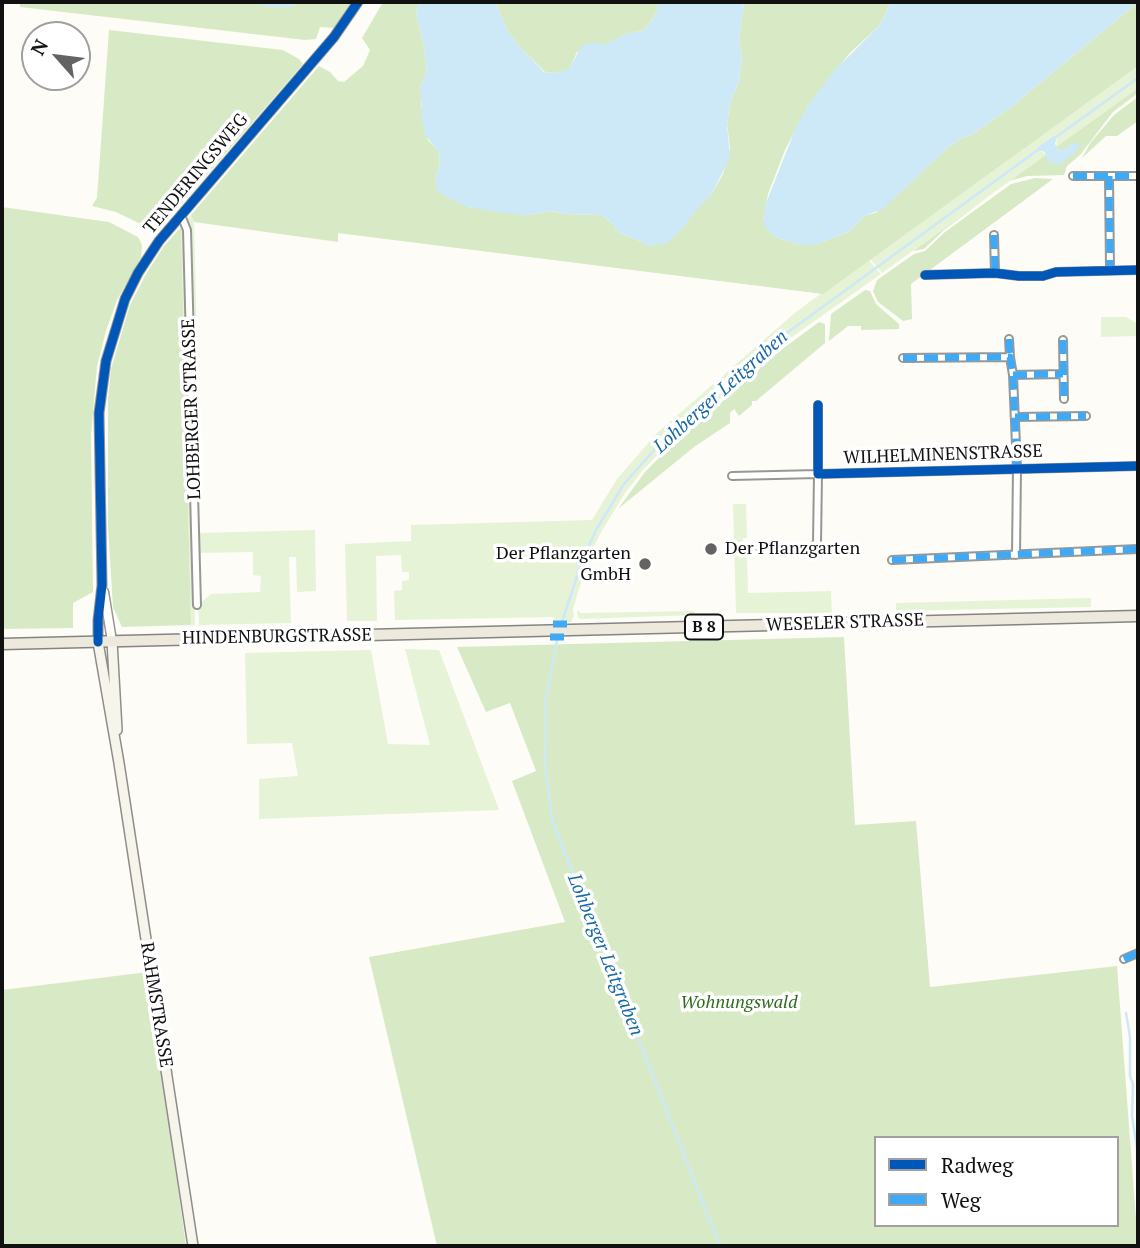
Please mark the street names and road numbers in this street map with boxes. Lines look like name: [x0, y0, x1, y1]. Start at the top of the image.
street label: TENDERINGSWEG: [139, 109, 253, 239]
street label: LOHBERGER STRASSE: [178, 318, 206, 500]
street label: WILHELMINENSTRASSE: [843, 441, 1043, 469]
street label: WESELER STRASSE: [766, 609, 924, 637]
road number: B 8: [685, 614, 723, 640]
street label: HINDENBURGSTRASSE: [182, 625, 372, 649]
street label: RAHMSTRASSE: [135, 941, 177, 1069]

